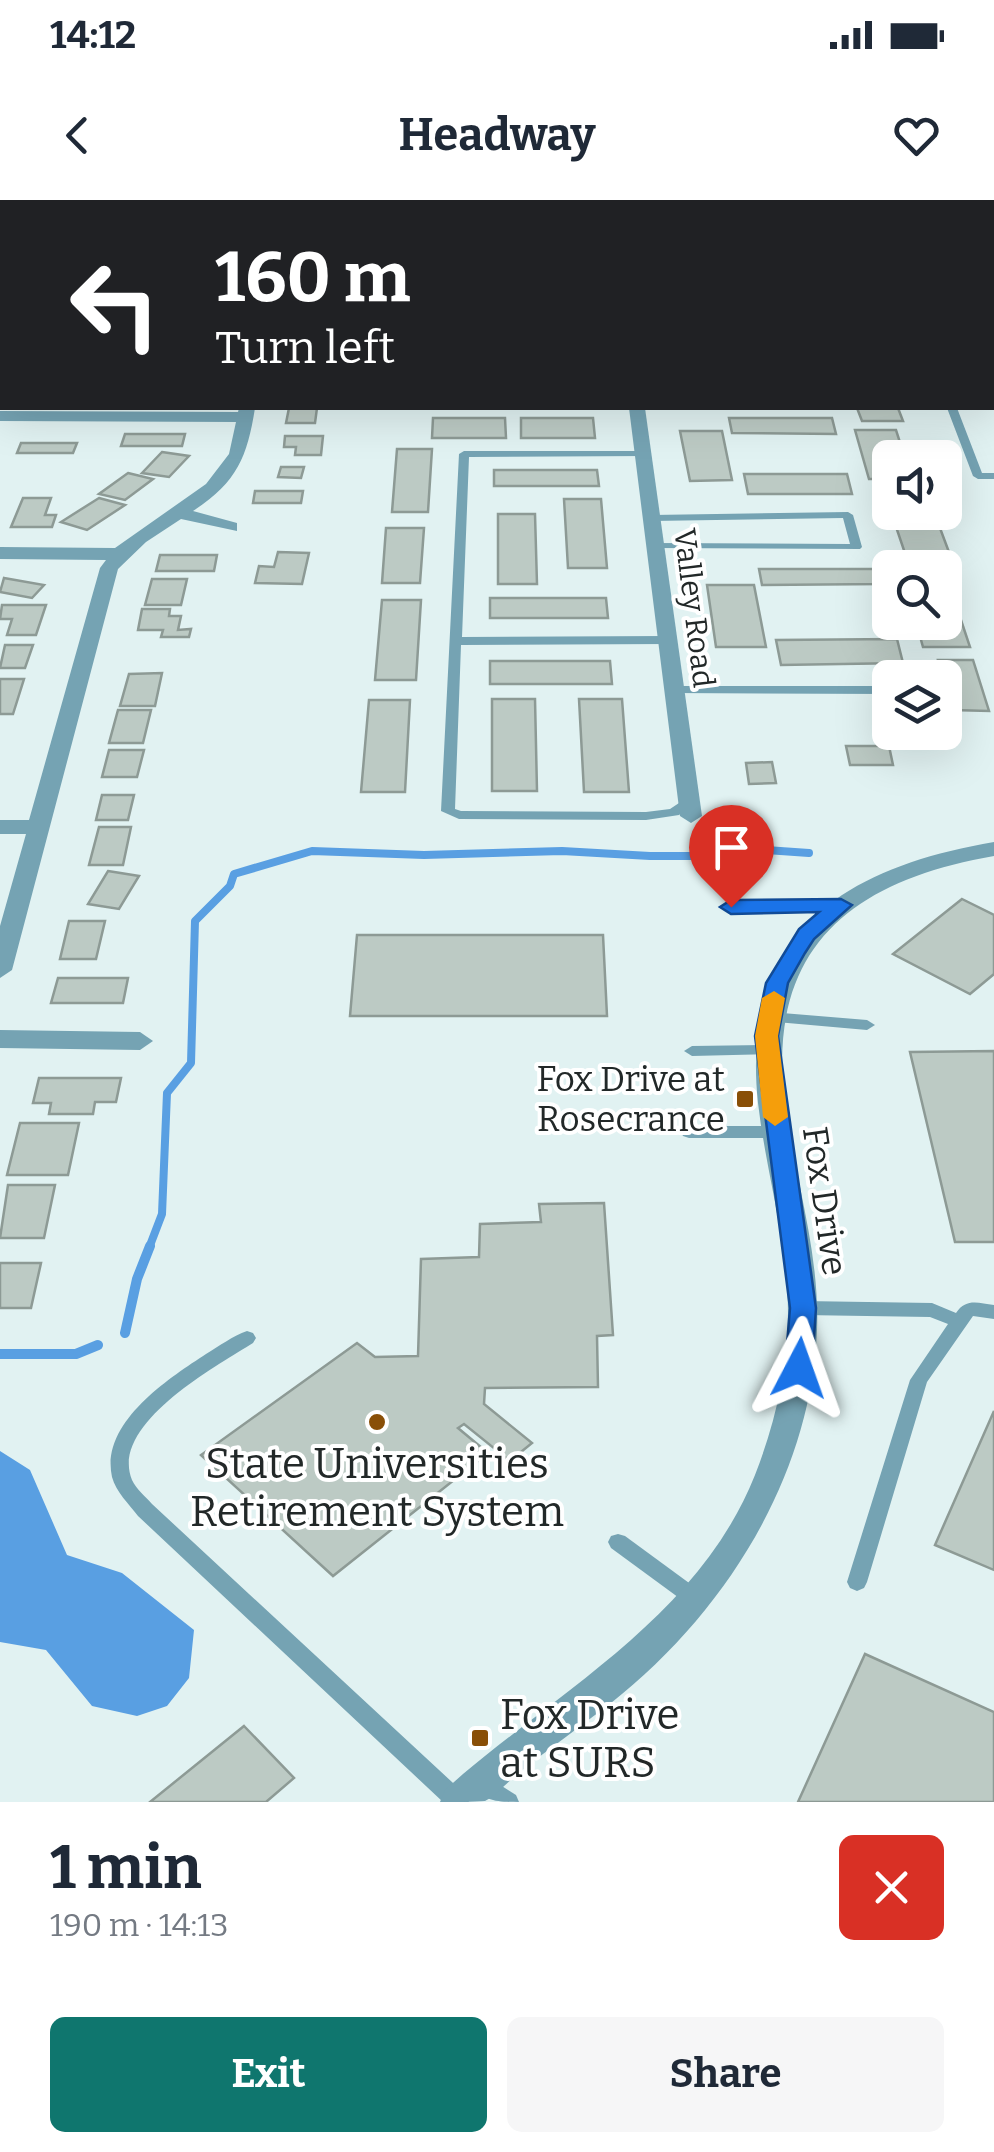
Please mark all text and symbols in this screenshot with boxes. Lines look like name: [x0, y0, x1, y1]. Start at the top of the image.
text: 14:12: [50, 12, 136, 58]
icon: back: [50, 108, 105, 163]
text: Headway: [399, 108, 595, 162]
icon: heart: [889, 108, 944, 163]
text: 160 m: [215, 236, 410, 320]
icon: left: [50, 240, 180, 370]
text: Turn left: [215, 321, 395, 375]
map controls: [872, 440, 962, 750]
button: sound: [872, 440, 962, 530]
street label: Valley Road: [666, 526, 722, 690]
button: search: [872, 550, 962, 640]
button: layers: [872, 660, 962, 750]
pin: [689, 805, 774, 908]
icon: arrive: [704, 820, 759, 875]
place label: Fox Drive at Rosecrance: [537, 1058, 725, 1140]
marker: Fox Drive at Rosecrance: [734, 1088, 756, 1110]
street label: Fox Drive: [794, 1124, 856, 1278]
position arrow: [747, 1316, 851, 1420]
marker: State Universities Retirement System: [366, 1411, 388, 1433]
place label: State Universities Retirement System: [190, 1439, 564, 1537]
place label: Fox Drive at SURS: [500, 1690, 680, 1788]
marker: Fox Drive at SURS: [469, 1727, 491, 1749]
text: 1 min: [50, 1832, 202, 1904]
button: close: [839, 1835, 944, 1940]
text: 190 m · 14:13: [50, 1906, 228, 1944]
button: Exit: [50, 2017, 487, 2132]
button: Share: [507, 2017, 944, 2132]

